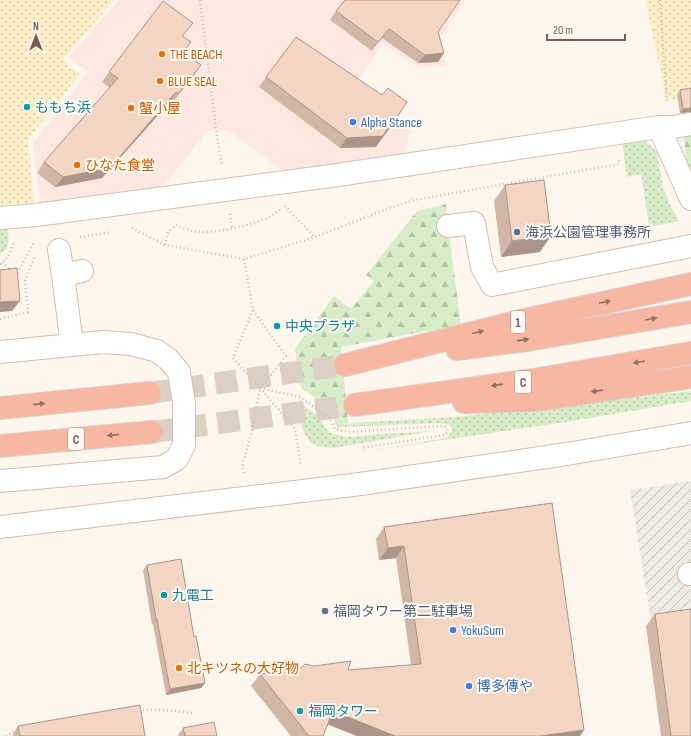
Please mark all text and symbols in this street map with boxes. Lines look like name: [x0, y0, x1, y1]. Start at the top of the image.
north arrow: [16, 16, 56, 56]
scale bar: [547, 16, 625, 42]
text: N: [33, 20, 39, 33]
text: 20 m: [553, 23, 573, 38]
place label: THE BEACH: [170, 46, 222, 63]
marker: THE BEACH: [157, 49, 167, 59]
place label: BLUE SEAL: [168, 73, 217, 90]
marker: BLUE SEAL: [155, 76, 165, 86]
place label: ももち浜: [35, 99, 91, 116]
place label: 蟹小屋: [139, 100, 181, 117]
marker: ももち浜: [22, 102, 32, 112]
marker: 蟹小屋: [126, 103, 136, 113]
place label: Alpha Stance: [360, 114, 422, 131]
marker: Alpha Stance: [348, 117, 358, 127]
place label: ひなた食堂: [85, 157, 155, 174]
marker: ひなた食堂: [72, 160, 82, 170]
place label: 海浜公園管理事務所: [525, 224, 651, 241]
marker: 海浜公園管理事務所: [512, 227, 522, 237]
one-way arrow: [599, 299, 611, 305]
road number: 1: [511, 311, 525, 333]
one-way arrow: [645, 315, 657, 321]
place label: 中央プラザ: [285, 318, 355, 335]
marker: 中央プラザ: [272, 321, 282, 331]
one-way arrow: [472, 328, 484, 334]
one-way arrow: [516, 337, 529, 343]
one-way arrow: [633, 360, 645, 366]
road number: C: [515, 371, 531, 393]
one-way arrow: [491, 382, 503, 388]
one-way arrow: [591, 388, 603, 394]
one-way arrow: [33, 401, 45, 408]
road number: C: [68, 428, 84, 450]
one-way arrow: [107, 432, 119, 439]
place label: 九電工: [172, 587, 214, 604]
marker: 九電工: [159, 590, 169, 600]
place label: 福岡タワー第二駐車場: [333, 603, 473, 620]
marker: 福岡タワー第二駐車場: [320, 606, 330, 616]
place label: YokuSum: [461, 622, 504, 639]
marker: YokuSum: [448, 625, 458, 635]
place label: 北キツネの大好物: [187, 660, 299, 677]
marker: 北キツネの大好物: [174, 663, 184, 673]
place label: 博多傳や: [477, 678, 533, 695]
marker: 博多傳や: [464, 681, 474, 691]
place label: 福岡タワー: [308, 703, 378, 720]
marker: 福岡タワー: [295, 706, 305, 716]

